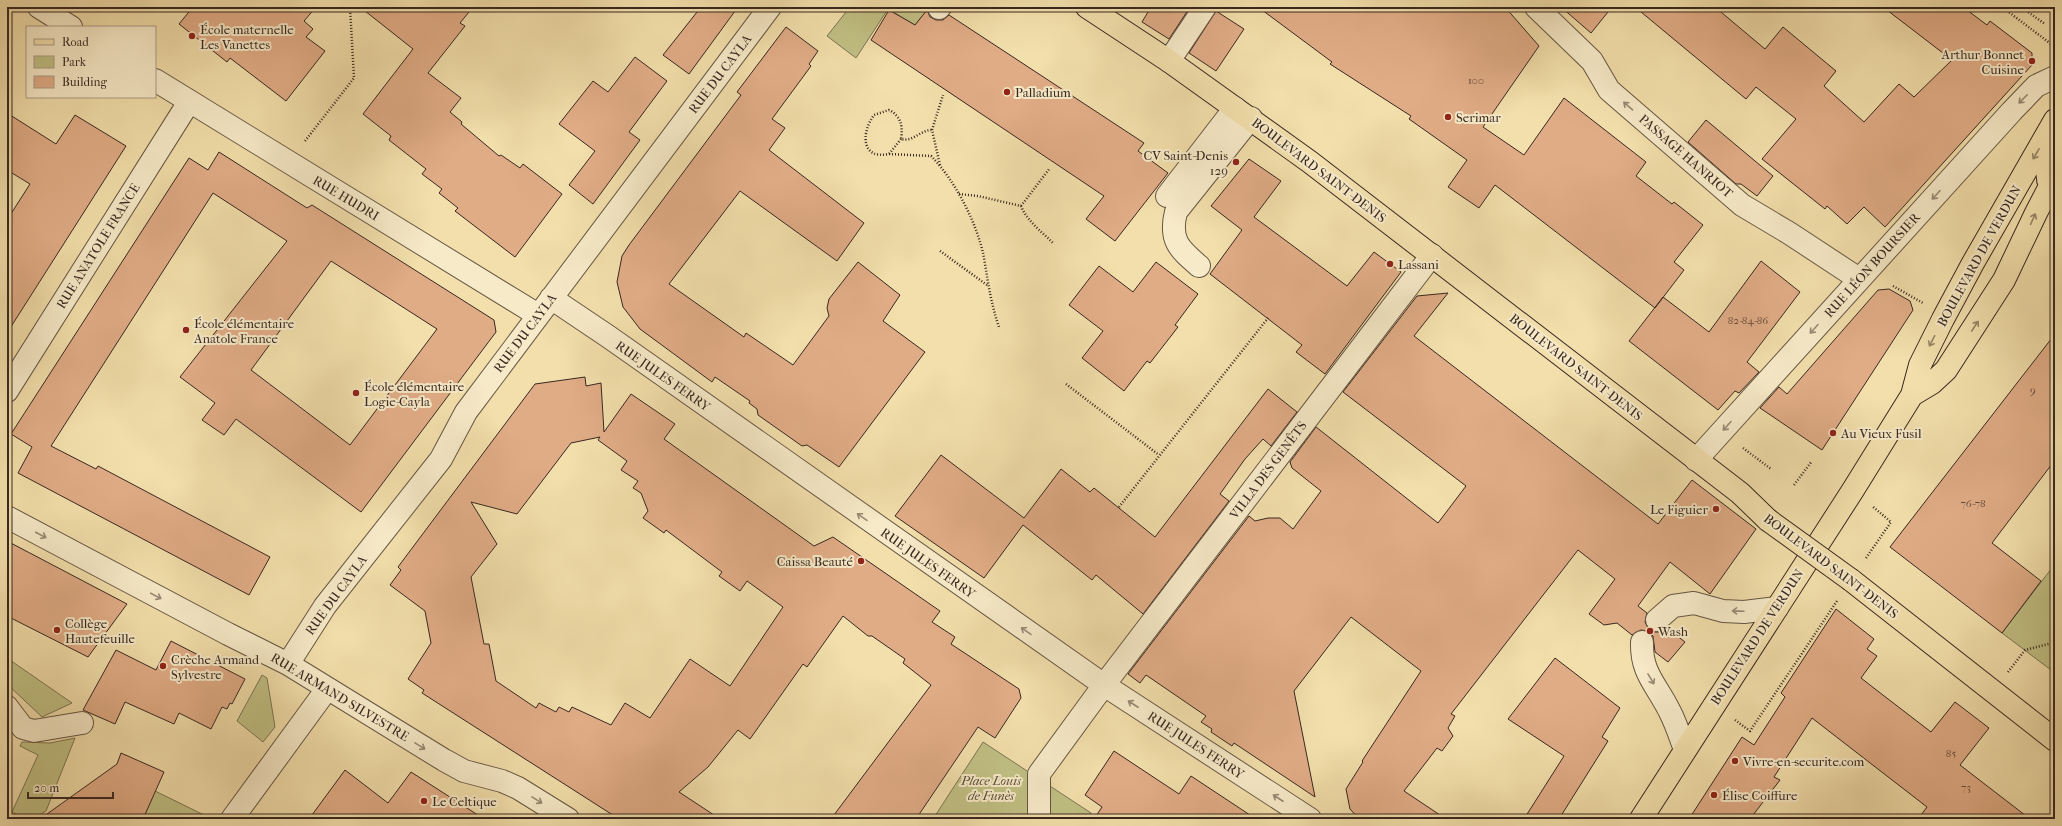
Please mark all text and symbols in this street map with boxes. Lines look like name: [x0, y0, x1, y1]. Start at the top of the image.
place label: École maternelle Les Vanettes: [200, 22, 294, 52]
legend: [26, 26, 156, 98]
marker: École maternelle Les Vanettes: [187, 31, 197, 41]
street label: RUE DU CAYLA: [686, 31, 755, 116]
text: Road: [62, 35, 89, 49]
place label: Arthur Bonnet Cuisine: [1940, 47, 2025, 77]
text: Park: [62, 55, 87, 69]
marker: Arthur Bonnet Cuisine: [2027, 56, 2037, 66]
house number: 100: [1468, 74, 1484, 87]
text: Building: [62, 75, 107, 89]
place label: Palladium: [1015, 85, 1071, 100]
marker: Palladium: [1002, 87, 1012, 97]
one-way arrow: [2018, 94, 2028, 104]
one-way arrow: [1622, 101, 1633, 110]
place label: Serimar: [1456, 110, 1501, 125]
street label: PASSAGE HANRIOT: [1636, 111, 1736, 201]
marker: Serimar: [1443, 112, 1453, 122]
street label: BOULEVARD SAINT-DENIS: [1249, 115, 1389, 226]
place label: CV Saint-Denis 129: [1143, 148, 1228, 178]
one-way arrow: [2031, 148, 2039, 160]
marker: CV Saint-Denis 129: [1231, 157, 1241, 167]
street label: RUE HUDRI: [310, 172, 382, 224]
street label: RUE ANATOLE FRANCE: [53, 181, 143, 311]
street label: BOULEVARD DE VERDUN: [1934, 183, 2024, 329]
one-way arrow: [1931, 190, 1940, 200]
street label: RUE LÉON BOURSIER: [1821, 209, 1923, 320]
one-way arrow: [2030, 213, 2038, 225]
place label: Lassani: [1398, 257, 1439, 272]
marker: Lassani: [1385, 259, 1395, 269]
street label: RUE DU CAYLA: [491, 290, 560, 375]
street label: BOULEVARD SAINT-DENIS: [1507, 311, 1646, 424]
house number: 82-84-86: [1728, 314, 1768, 327]
place label: École élémentaire Anatole France: [193, 316, 295, 346]
one-way arrow: [1972, 320, 1980, 332]
one-way arrow: [1809, 324, 1819, 334]
marker: École élémentaire Anatole France: [181, 325, 191, 335]
one-way arrow: [1928, 335, 1935, 347]
street label: RUE JULES FERRY: [613, 338, 714, 415]
place label: École élémentaire Logie-Cayla: [364, 379, 465, 409]
house number: 9: [2030, 384, 2036, 397]
marker: École élémentaire Logie-Cayla: [351, 388, 361, 398]
street label: VILLA DES GENÊTS: [1226, 418, 1310, 523]
one-way arrow: [1722, 420, 1731, 431]
place label: Au Vieux Fusil: [1840, 426, 1922, 441]
marker: Au Vieux Fusil: [1828, 428, 1838, 438]
house number: 76-78: [1961, 497, 1985, 510]
place label: Le Figuier: [1650, 502, 1708, 517]
marker: Le Figuier: [1711, 504, 1721, 514]
street label: BOULEVARD SAINT-DENIS: [1761, 511, 1901, 622]
one-way arrow: [857, 512, 868, 521]
street label: RUE JULES FERRY: [878, 525, 979, 602]
one-way arrow: [35, 532, 47, 539]
street label: RUE DU CAYLA: [302, 552, 370, 638]
place label: Caissa Beauté: [777, 554, 854, 569]
marker: Caissa Beauté: [856, 556, 866, 566]
street label: BOULEVARD DE VERDUN: [1707, 566, 1807, 708]
one-way arrow: [150, 593, 162, 600]
one-way arrow: [1732, 608, 1745, 615]
place label: Collège Hautefeuille: [65, 616, 135, 646]
place label: Wash: [1657, 624, 1689, 639]
marker: Collège Hautefeuille: [52, 625, 62, 635]
marker: Wash: [1645, 626, 1655, 636]
one-way arrow: [1021, 627, 1032, 635]
street label: RUE ARMAND SILVESTRE: [268, 650, 412, 744]
place label: Crèche Armand Sylvestre: [171, 652, 260, 682]
marker: Crèche Armand Sylvestre: [158, 661, 168, 671]
one-way arrow: [1647, 673, 1655, 685]
one-way arrow: [1128, 700, 1139, 708]
street label: RUE JULES FERRY: [1145, 708, 1248, 782]
one-way arrow: [414, 742, 426, 750]
house number: 85: [1946, 747, 1956, 760]
place label: Vivre-en-securite.com: [1742, 754, 1865, 769]
marker: Vivre-en-securite.com: [1730, 756, 1740, 766]
park label: Place Louis de Funès: [960, 773, 1022, 803]
scale bar: [28, 774, 113, 800]
text: 20 m: [34, 781, 59, 795]
house number: 73: [1961, 781, 1971, 794]
place label: Élise Coiffure: [1722, 788, 1798, 803]
marker: Élise Coiffure: [1709, 790, 1719, 800]
place label: Le Celtique: [432, 794, 497, 809]
one-way arrow: [1272, 794, 1283, 802]
marker: Le Celtique: [419, 796, 429, 806]
one-way arrow: [531, 796, 542, 804]

